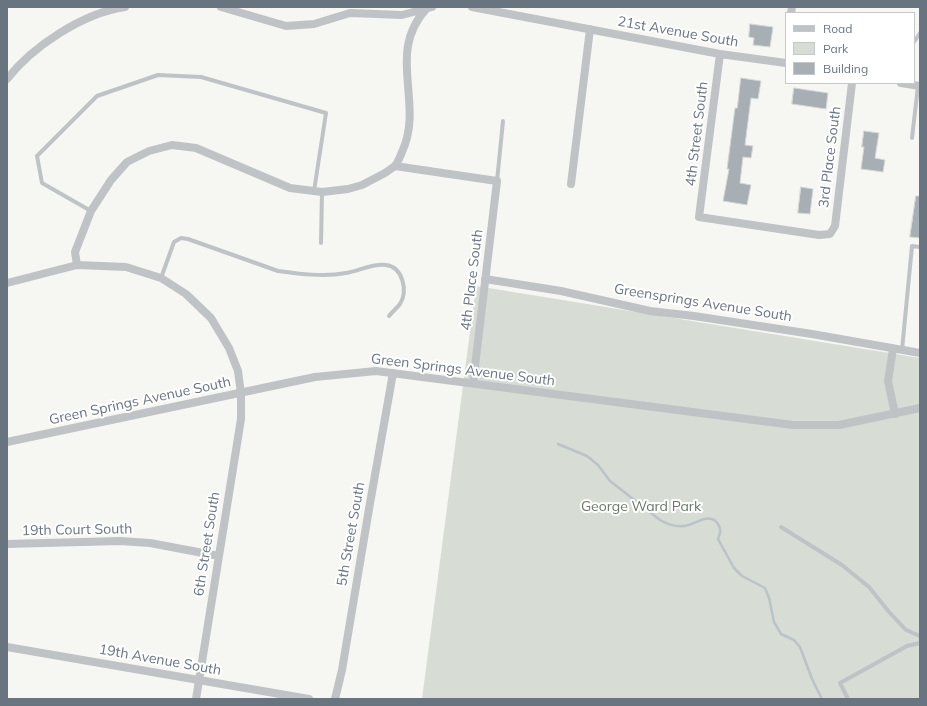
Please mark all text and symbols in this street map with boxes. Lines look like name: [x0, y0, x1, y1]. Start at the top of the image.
legend: [785, 12, 915, 84]
street label: 21st Avenue South: [616, 13, 740, 51]
text: Road: [823, 21, 852, 36]
text: Park: [823, 41, 848, 56]
text: Building: [823, 61, 868, 76]
street label: 4th Street South: [682, 81, 712, 187]
street label: 3rd Place South: [815, 105, 845, 209]
street label: 4th Place South: [457, 228, 487, 332]
street label: Greensprings Avenue South: [613, 281, 793, 325]
street label: Green Springs Avenue South: [370, 350, 556, 390]
street label: Green Springs Avenue South: [48, 374, 232, 428]
street label: 5th Street South: [334, 481, 368, 587]
street label: 6th Street South: [190, 491, 224, 597]
park label: George Ward Park: [581, 499, 701, 515]
street label: 19th Court South: [22, 521, 132, 539]
street label: 19th Avenue South: [98, 641, 222, 679]

